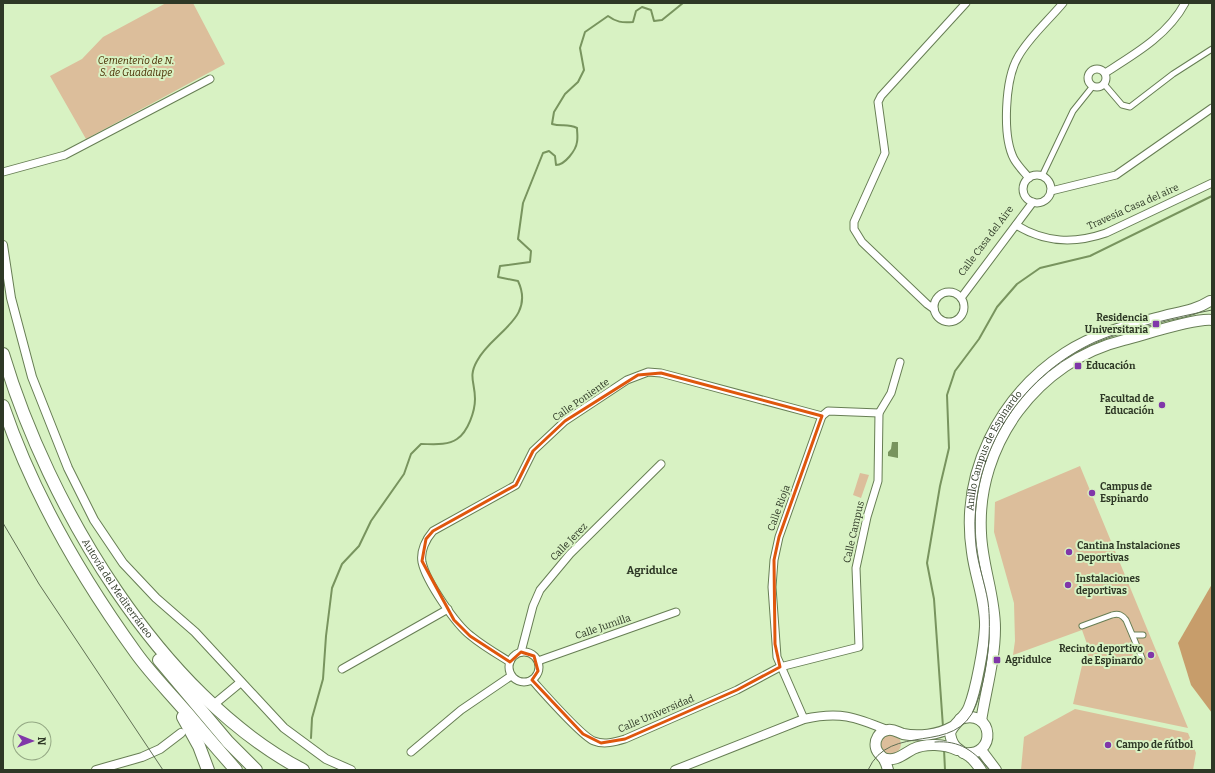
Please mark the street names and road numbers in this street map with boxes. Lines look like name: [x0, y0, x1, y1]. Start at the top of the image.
street label: Travesía Casa del aire: [1085, 180, 1181, 233]
street label: Calle Casa del Aire: [956, 204, 1016, 278]
street label: Calle Poniente: [550, 376, 612, 424]
street label: Anillo Campus de Espinardo: [964, 388, 1025, 511]
street label: Calle Rioja: [765, 483, 793, 533]
street label: Calle Campus: [841, 500, 867, 564]
street label: Calle Jerez: [548, 520, 590, 563]
street label: Autovía del Mediterráneo: [79, 537, 155, 641]
street label: Calle Jumilla: [574, 612, 633, 642]
street label: Calle Universidad: [616, 693, 696, 735]

